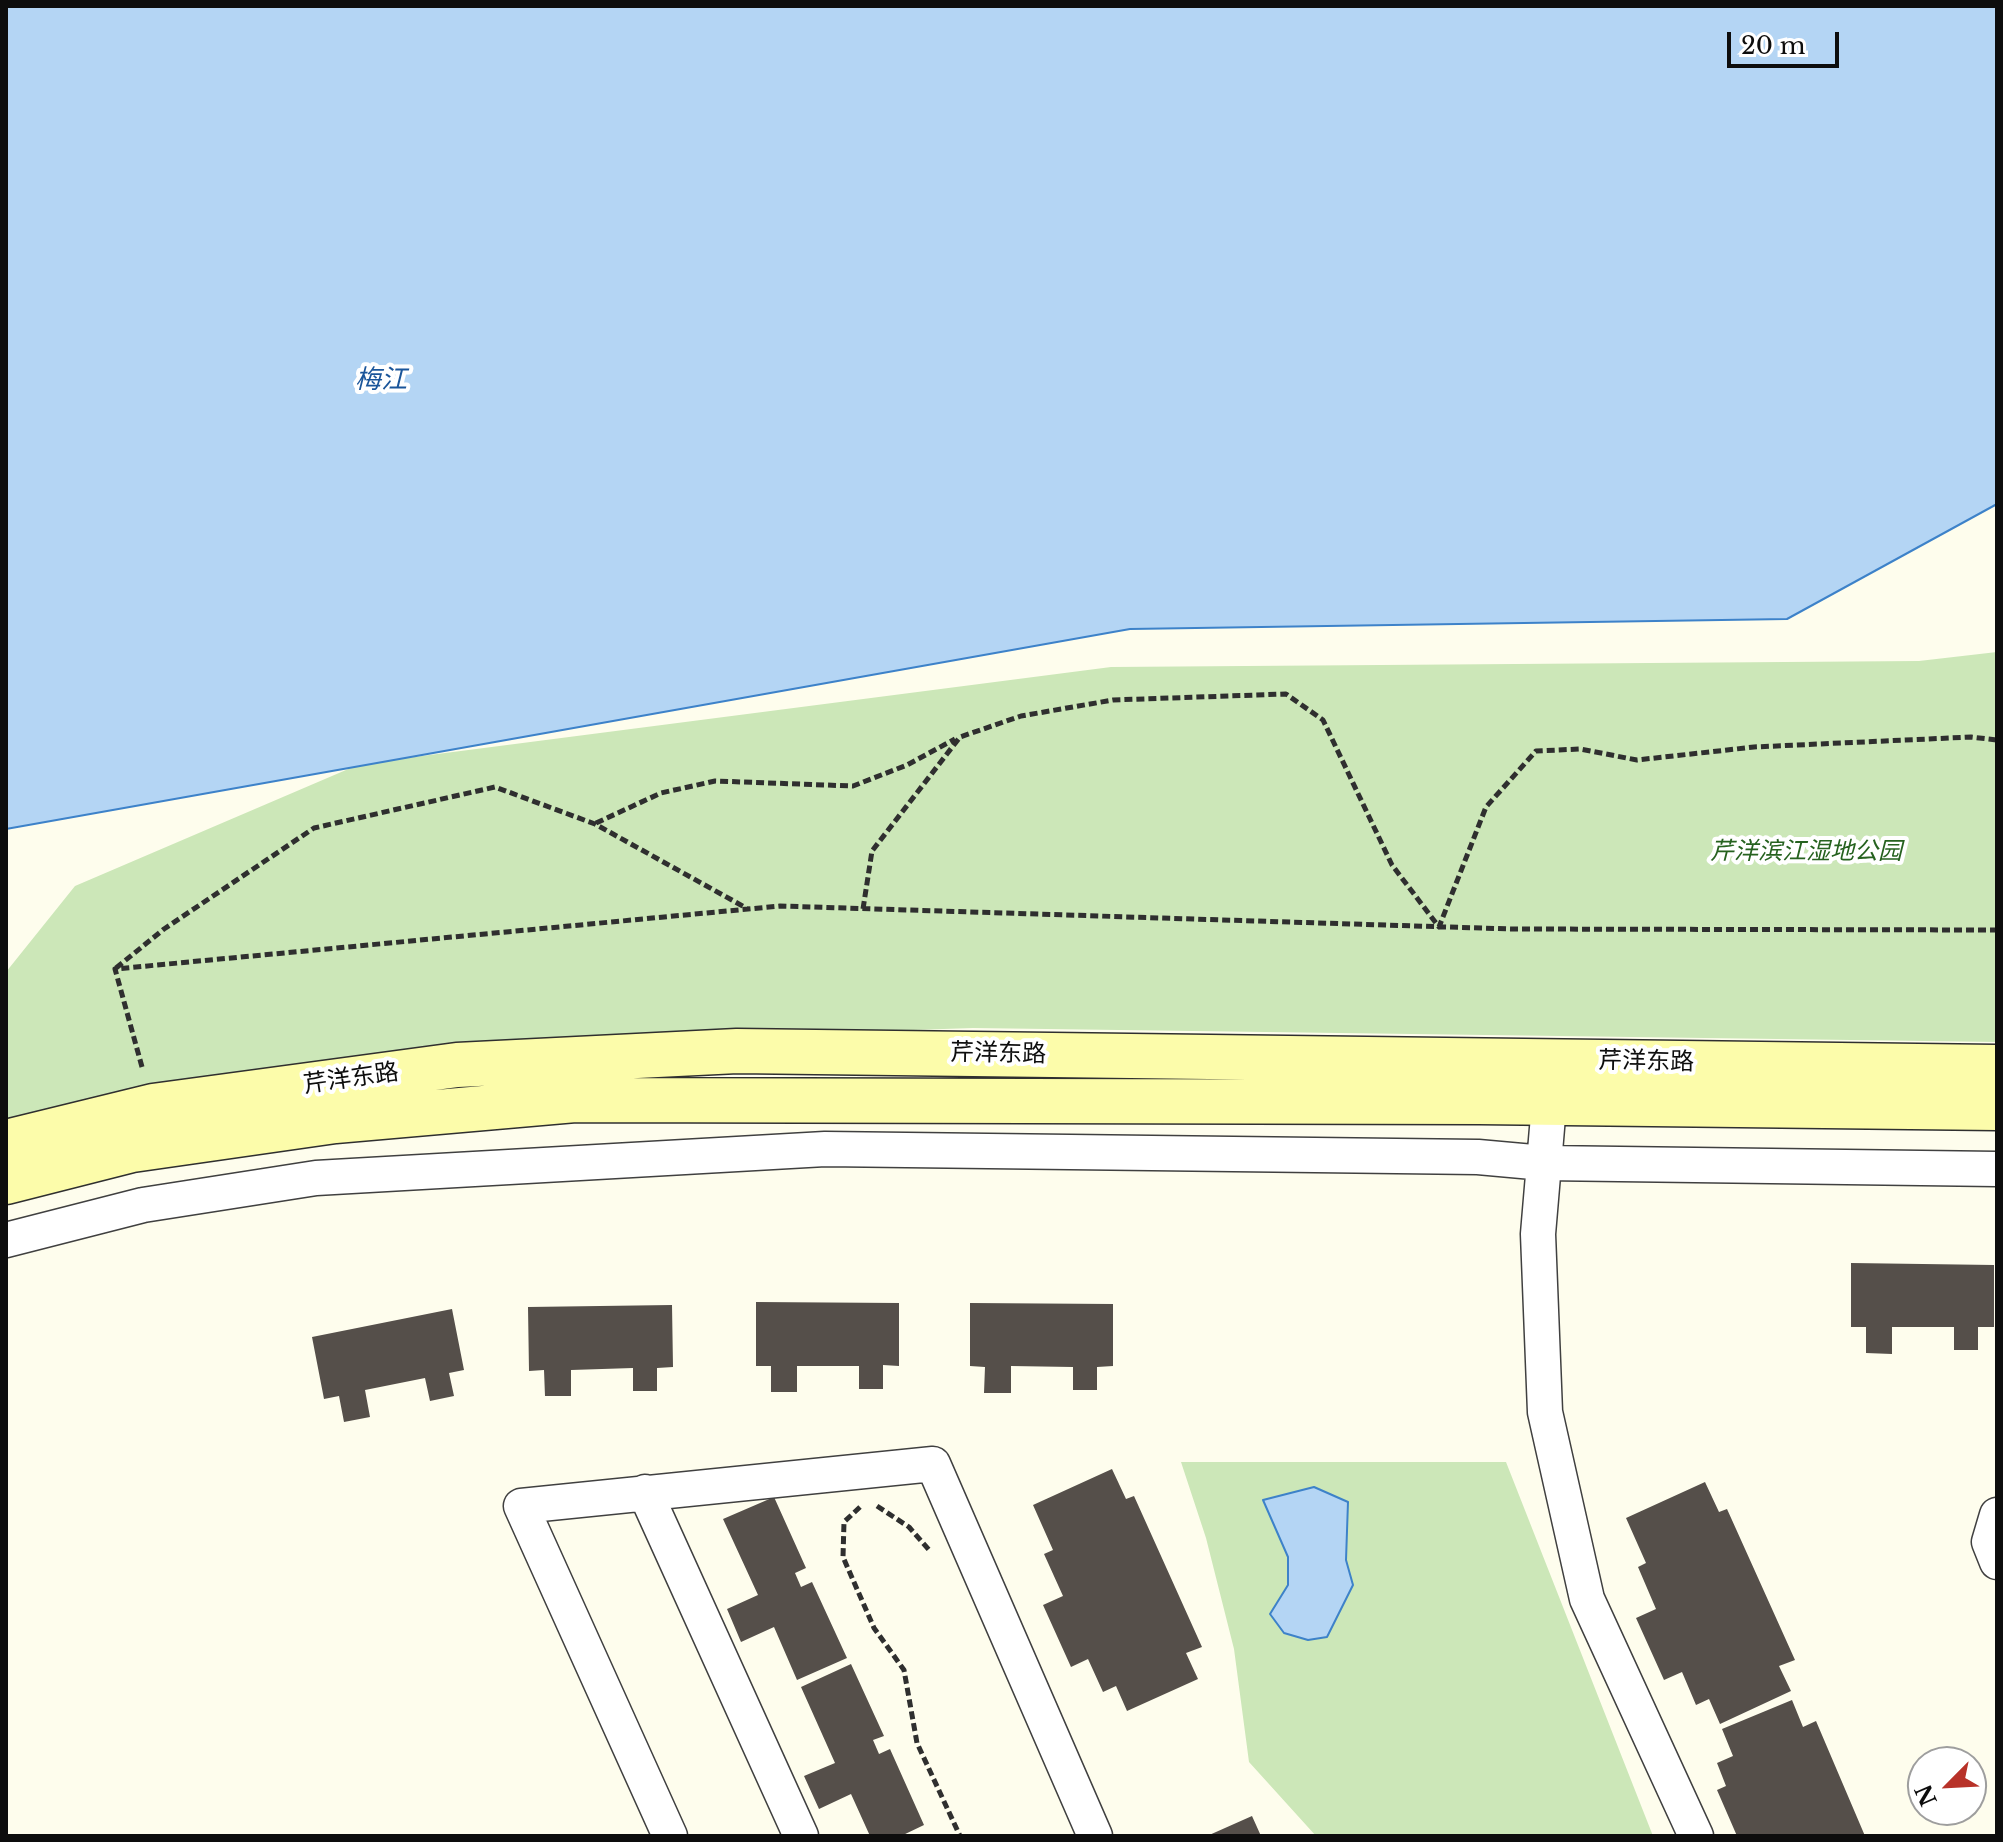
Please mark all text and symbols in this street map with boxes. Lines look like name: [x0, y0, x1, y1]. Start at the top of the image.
scale bar: [1731, 16, 1843, 66]
text: 20 m: [1741, 31, 1806, 60]
water label: 梅江: [355, 365, 407, 397]
park label: 芹洋滨江湿地公园: [1710, 838, 1902, 866]
street label: 芹洋东路: [950, 1039, 1046, 1069]
street label: 芹洋东路: [1598, 1047, 1694, 1077]
street label: 芹洋东路: [301, 1058, 401, 1100]
north arrow: [1907, 1746, 1987, 1826]
text: N: [1910, 1780, 1943, 1810]

